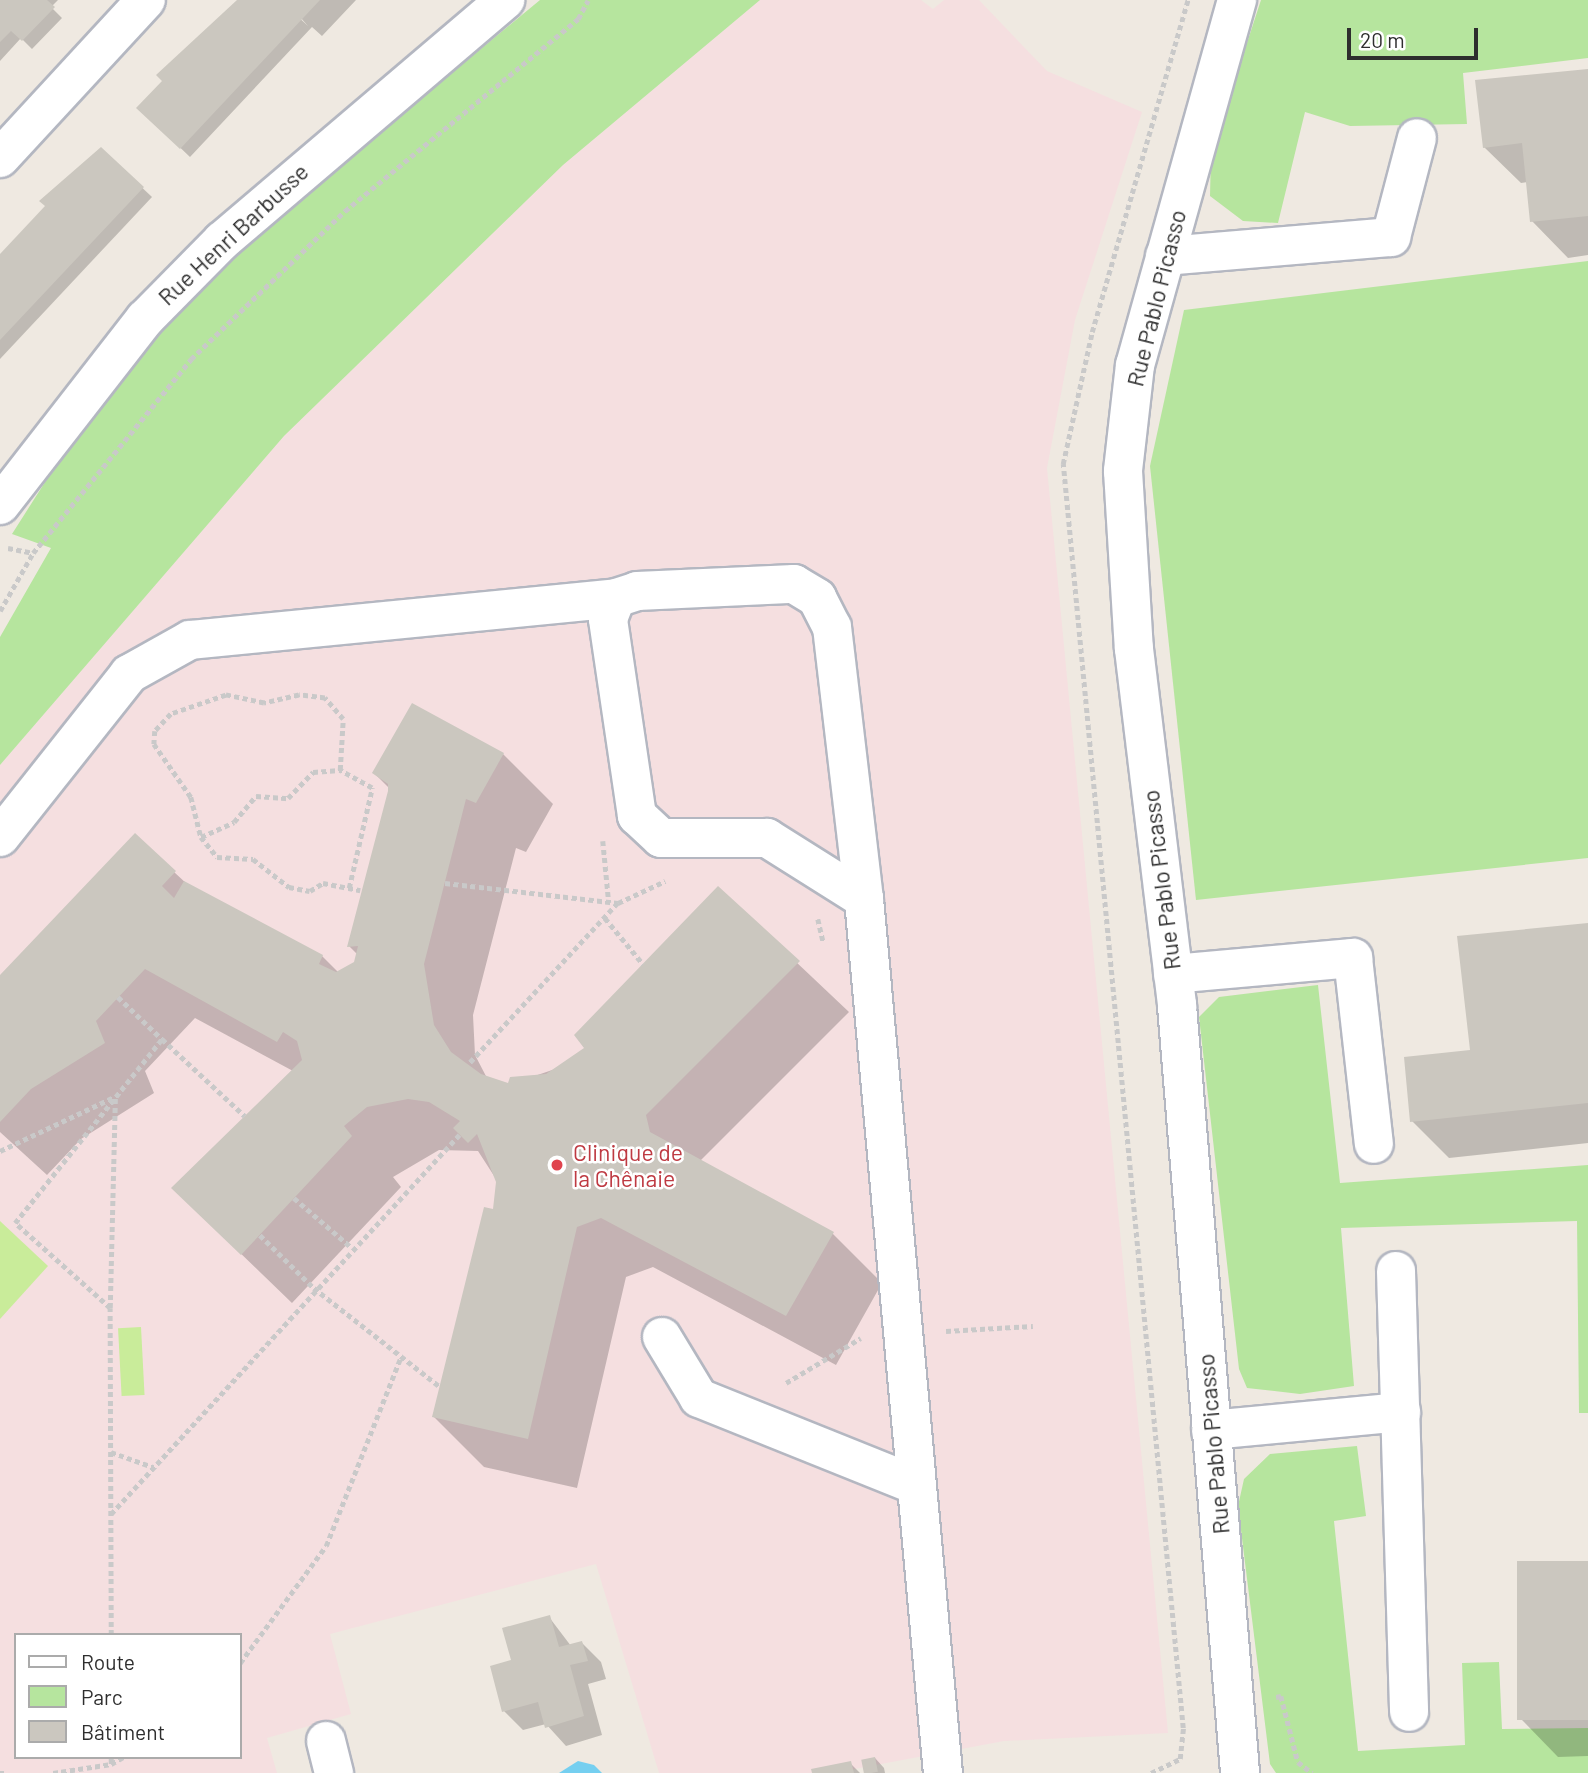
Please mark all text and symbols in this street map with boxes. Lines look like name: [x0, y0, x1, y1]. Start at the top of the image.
scale bar: [1350, 14, 1481, 58]
text: 20 m: [1360, 27, 1405, 52]
street label: Rue Henri Barbusse: [152, 157, 314, 311]
street label: Rue Pablo Picasso: [1121, 207, 1191, 389]
street label: Rue Pablo Picasso: [1136, 788, 1186, 972]
place label: Clinique de la Chênaie: [573, 1138, 683, 1192]
marker: Clinique de la Chênaie: [547, 1155, 567, 1175]
street label: Rue Pablo Picasso: [1191, 1353, 1235, 1535]
legend: [14, 1633, 242, 1759]
text: Route: [81, 1649, 135, 1674]
text: Parc: [81, 1684, 123, 1709]
text: Bâtiment: [81, 1719, 165, 1744]

